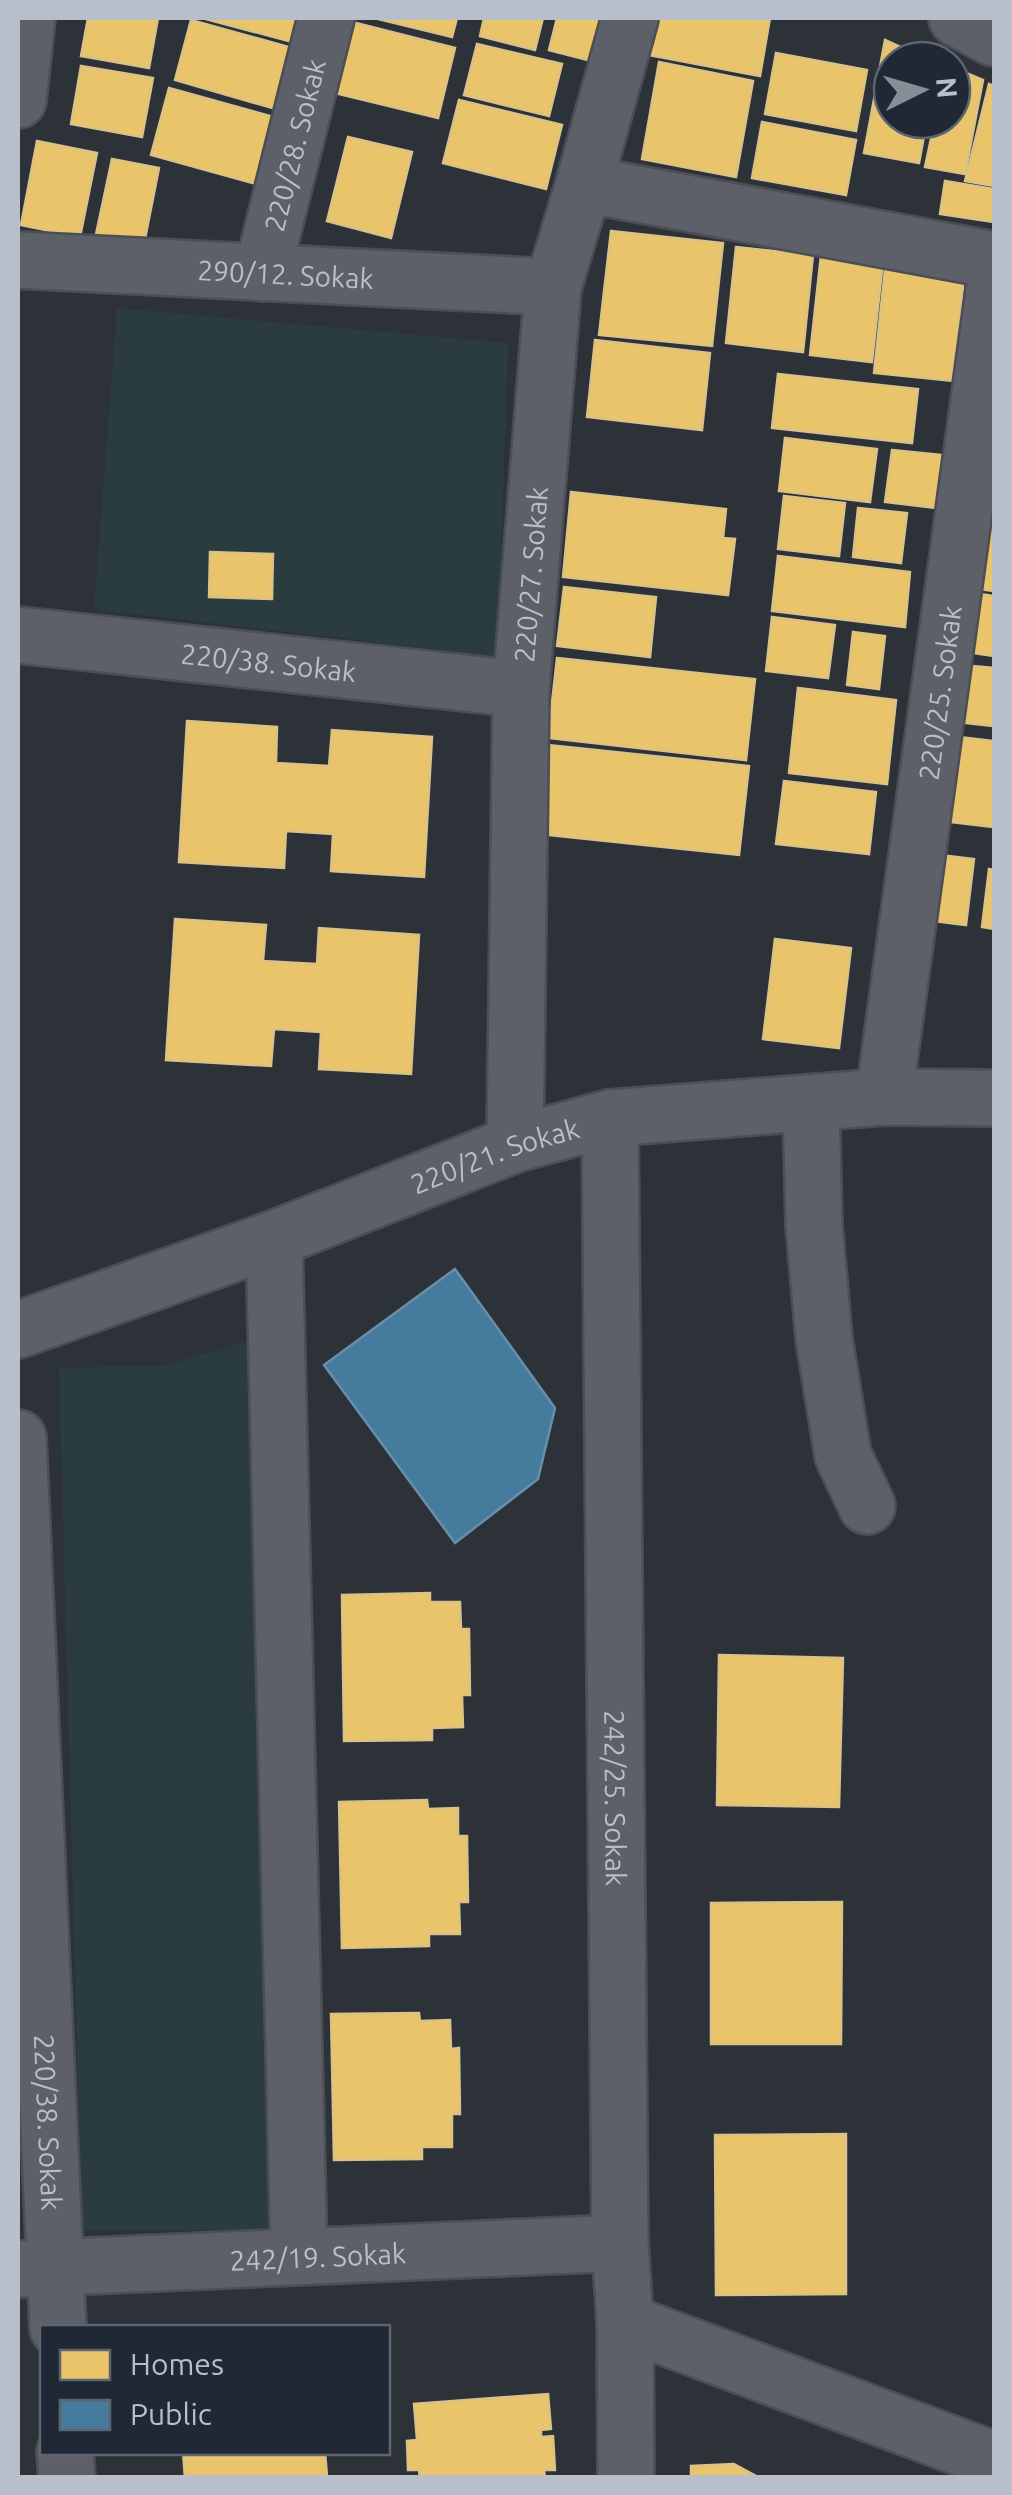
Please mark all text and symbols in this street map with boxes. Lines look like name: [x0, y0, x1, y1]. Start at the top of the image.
north arrow: [872, 40, 972, 140]
street label: 220/28. Sokak: [258, 56, 331, 234]
text: N: [931, 76, 964, 100]
street label: 290/12. Sokak: [197, 254, 375, 293]
street label: 220/27. Sokak: [508, 485, 553, 664]
street label: 220/25. Sokak: [912, 603, 966, 782]
street label: 220/38. Sokak: [179, 637, 358, 687]
street label: 220/21. Sokak: [406, 1112, 582, 1199]
street label: 242/25. Sokak: [600, 1710, 632, 1886]
street label: 220/38. Sokak: [29, 2034, 68, 2211]
street label: 242/19. Sokak: [229, 2237, 406, 2275]
legend: [40, 2325, 390, 2455]
text: Homes: [130, 2347, 224, 2381]
text: Public: [130, 2397, 212, 2431]

